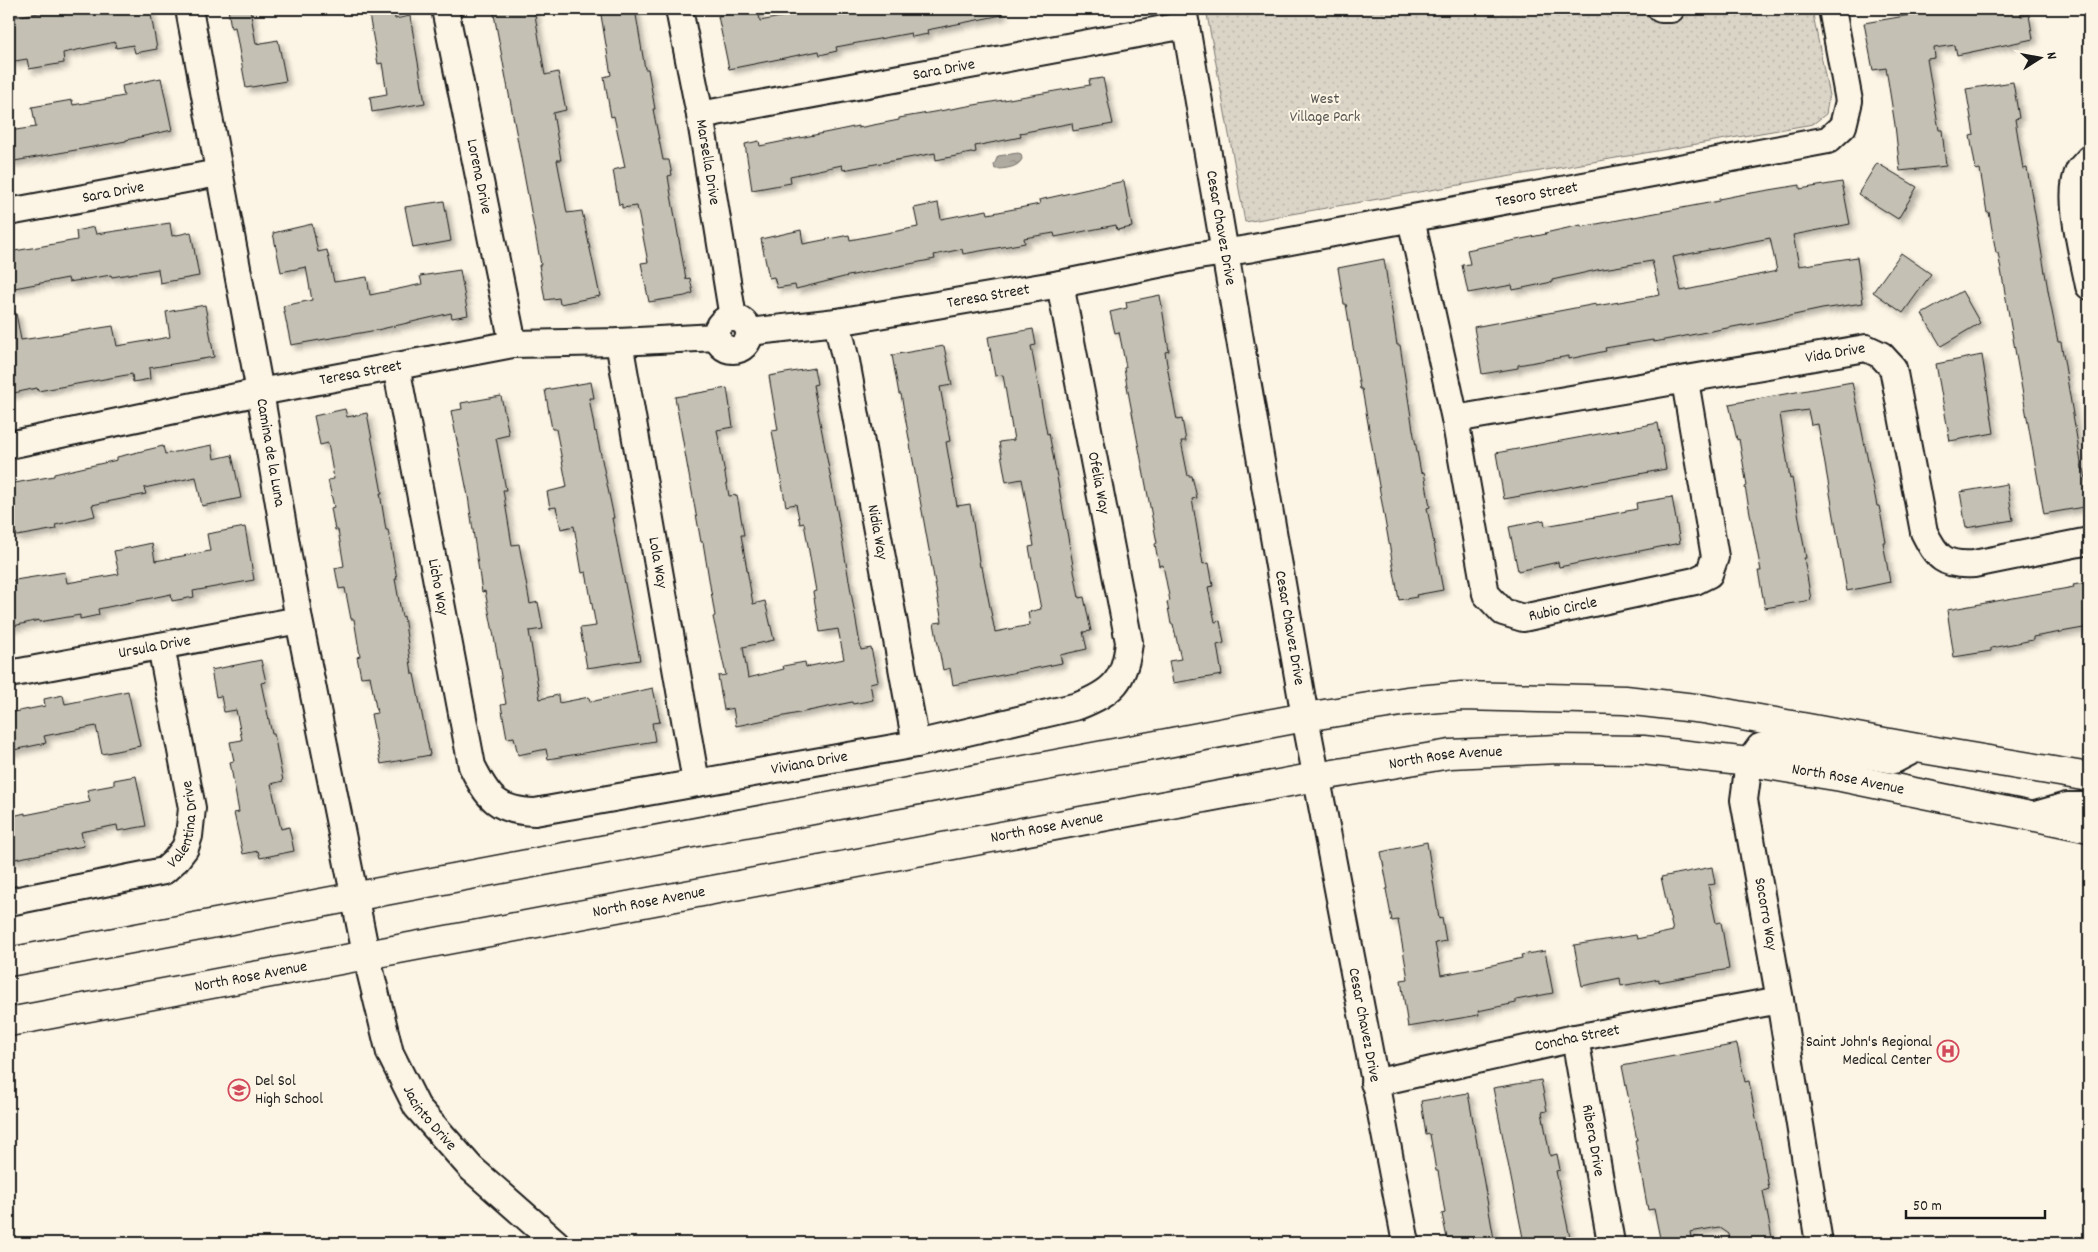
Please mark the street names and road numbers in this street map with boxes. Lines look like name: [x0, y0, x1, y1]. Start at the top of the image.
street label: Sara Drive: [911, 53, 977, 87]
street label: Marsella Drive: [689, 118, 726, 207]
street label: Lorena Drive: [460, 137, 498, 216]
street label: Cesar Chavez Drive: [1200, 169, 1242, 287]
street label: Sara Drive: [80, 176, 146, 210]
street label: Tesoro Street: [1494, 176, 1580, 214]
street label: Teresa Street: [945, 278, 1031, 315]
street label: Vida Drive: [1804, 337, 1867, 370]
street label: Teresa Street: [318, 354, 404, 392]
street label: Camina de la Luna: [250, 397, 291, 509]
street label: Ofelia Way: [1081, 450, 1115, 517]
street label: Nidia Way: [861, 503, 894, 562]
street label: Lola Way: [642, 535, 673, 591]
street label: Licho Way: [421, 557, 455, 618]
street label: Cesar Chavez Drive: [1268, 569, 1311, 687]
street label: Rubio Circle: [1527, 591, 1599, 628]
street label: Ursula Drive: [116, 629, 193, 665]
street label: North Rose Avenue: [1387, 740, 1503, 776]
street label: Viviana Drive: [769, 745, 849, 781]
street label: North Rose Avenue: [1790, 758, 1906, 801]
street label: Valentina Drive: [162, 779, 204, 874]
street label: North Rose Avenue: [989, 806, 1105, 849]
street label: Socorro Way: [1747, 876, 1783, 953]
street label: North Rose Avenue: [591, 880, 707, 924]
street label: North Rose Avenue: [193, 955, 309, 998]
street label: Cesar Chavez Drive: [1342, 966, 1386, 1084]
street label: Concha Street: [1532, 1018, 1622, 1058]
street label: Jacinto Drive: [397, 1082, 462, 1156]
street label: Ribera Drive: [1575, 1103, 1611, 1178]

